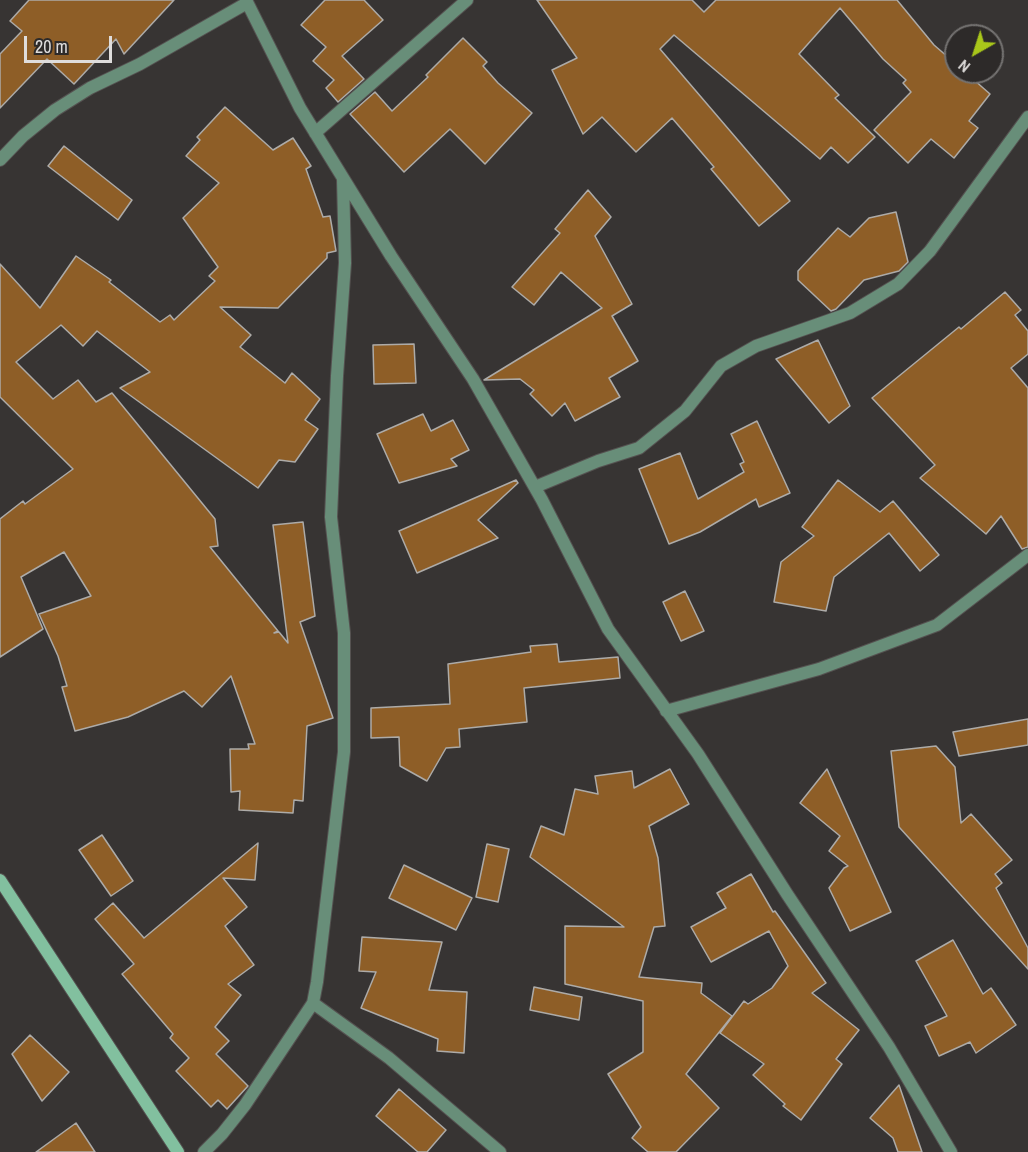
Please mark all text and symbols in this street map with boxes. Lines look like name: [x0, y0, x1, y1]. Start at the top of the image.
scale bar: [27, 24, 116, 62]
north arrow: [944, 24, 1004, 84]
text: 20 m: [35, 34, 68, 59]
text: N: [953, 55, 975, 78]

